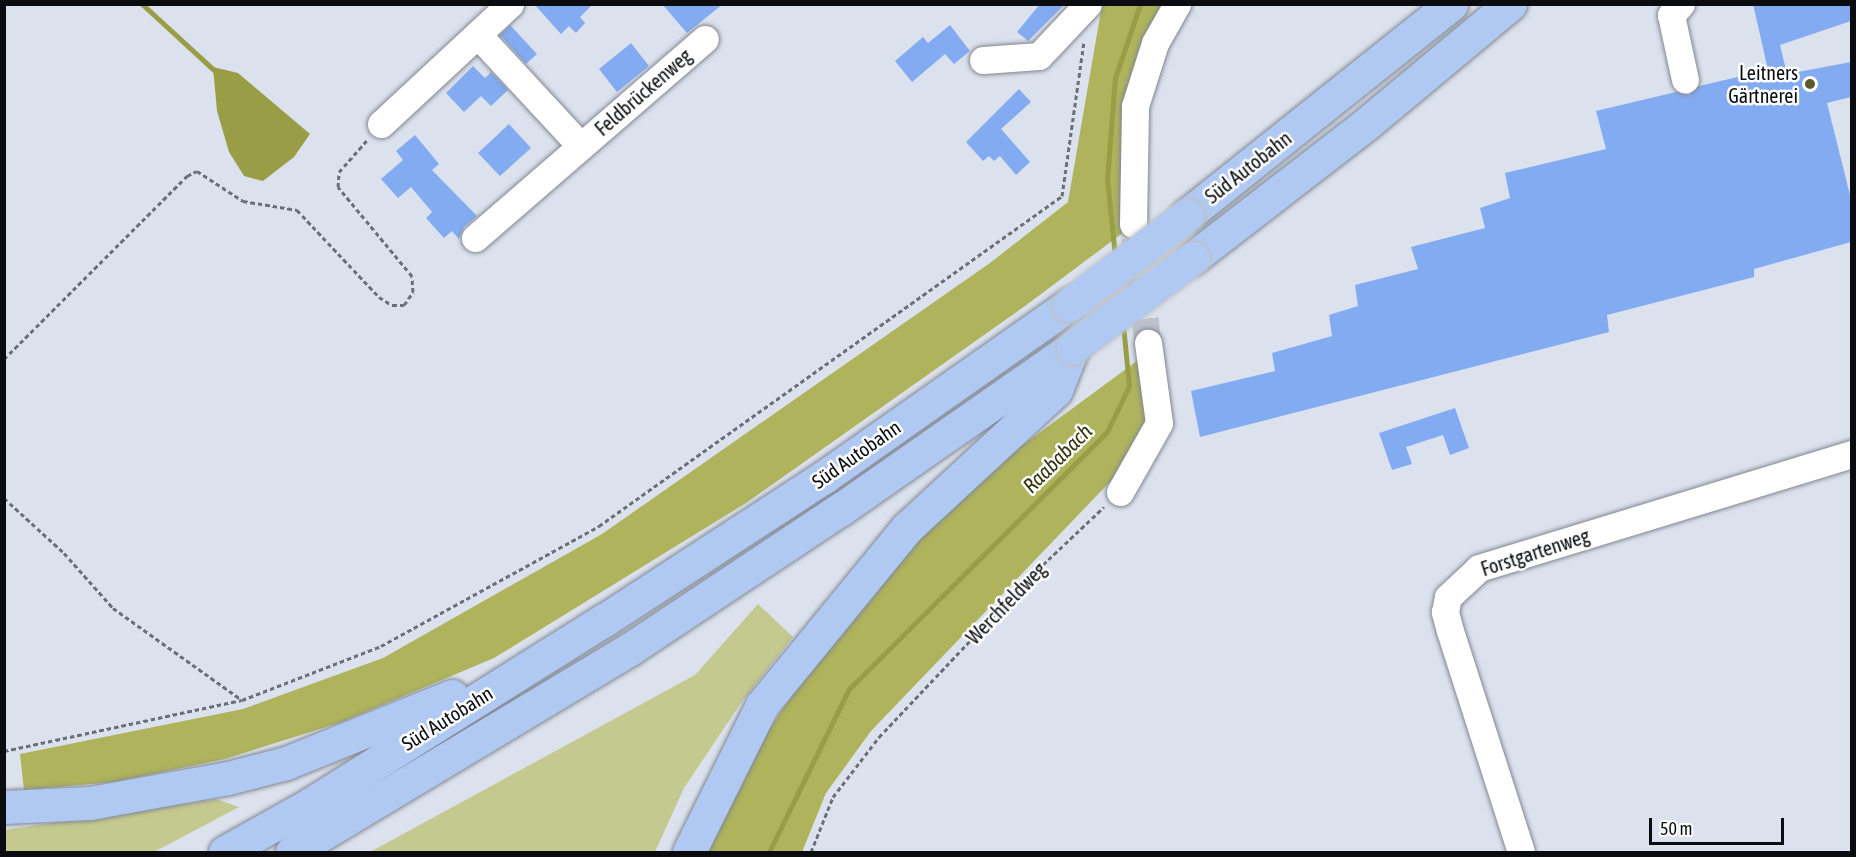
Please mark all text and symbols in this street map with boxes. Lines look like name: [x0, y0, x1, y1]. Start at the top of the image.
street label: Feldbrückenweg: [590, 43, 696, 141]
place label: Leitners Gärtnerei: [1728, 60, 1798, 107]
marker: Leitners Gärtnerei: [1803, 77, 1817, 91]
street label: Süd Autobahn: [1200, 126, 1296, 208]
street label: Süd Autobahn: [807, 415, 905, 493]
water label: Raababach: [1017, 418, 1097, 498]
street label: Forstgartenweg: [1478, 523, 1592, 581]
street label: Werchfeldweg: [961, 557, 1051, 649]
street label: Süd Autobahn: [397, 681, 497, 755]
scale bar: [1652, 806, 1787, 844]
text: 50 m: [1660, 818, 1692, 839]

